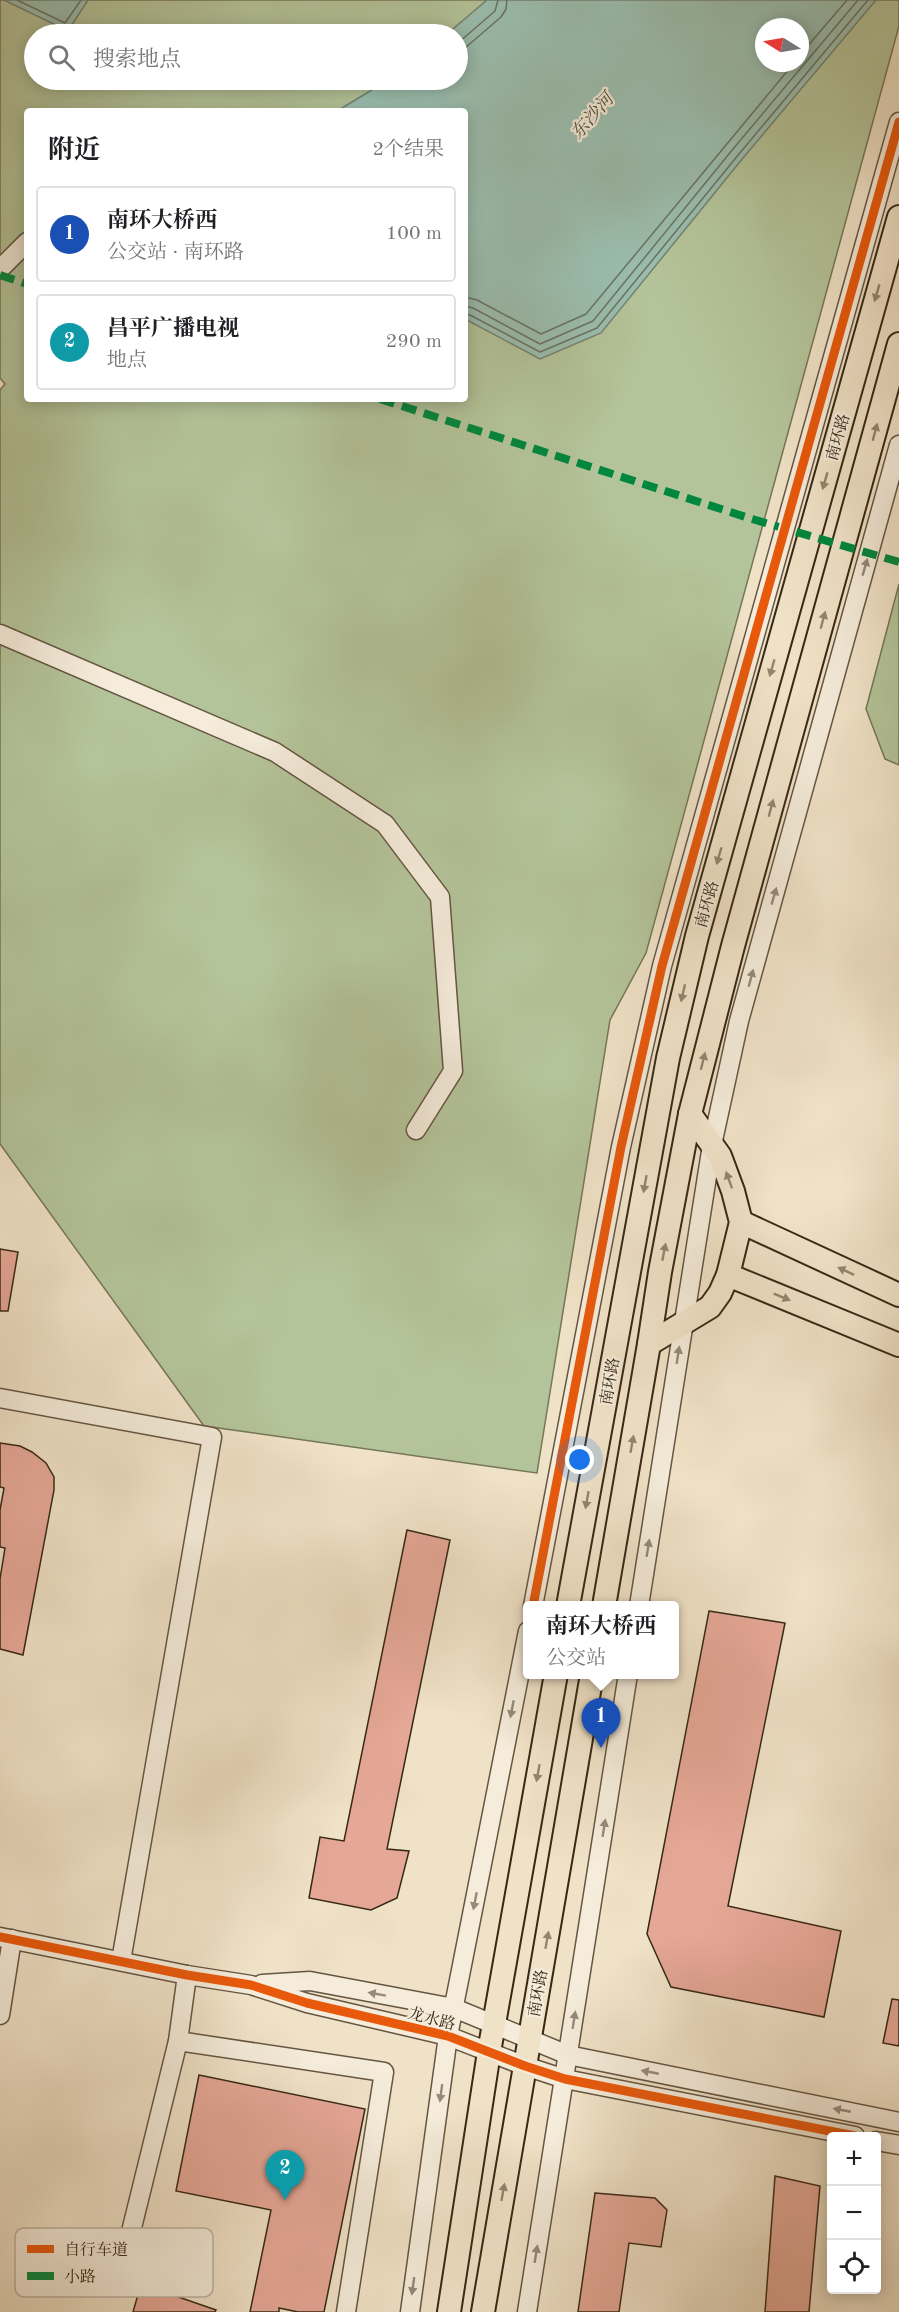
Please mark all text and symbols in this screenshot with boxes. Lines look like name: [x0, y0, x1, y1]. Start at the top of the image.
north arrow: [755, 18, 809, 72]
search box: [24, 24, 468, 90]
icon: search: [45, 41, 78, 74]
text: 搜索地点: [93, 49, 181, 71]
water label: 东沙河: [567, 87, 619, 143]
text: 附近: [48, 138, 100, 164]
text: 2个结果: [372, 140, 444, 160]
text: 南环大桥西: [107, 210, 217, 232]
text: 1: [64, 224, 75, 244]
text: 100 m: [386, 224, 442, 244]
text: 公交站 · 南环路: [107, 243, 244, 263]
one-way arrow: [872, 284, 882, 302]
text: 昌平广播电视: [107, 318, 239, 340]
text: 2: [64, 332, 75, 352]
text: 290 m: [386, 332, 442, 352]
text: 地点: [107, 351, 147, 371]
street label: 南环路: [823, 412, 853, 463]
one-way arrow: [870, 423, 880, 441]
one-way arrow: [820, 472, 829, 490]
one-way arrow: [861, 557, 870, 575]
one-way arrow: [818, 611, 828, 629]
one-way arrow: [767, 660, 776, 678]
one-way arrow: [766, 799, 776, 817]
one-way arrow: [714, 847, 723, 865]
street label: 南环路: [692, 879, 722, 930]
one-way arrow: [770, 887, 779, 905]
one-way arrow: [747, 969, 756, 987]
one-way arrow: [678, 983, 688, 1002]
one-way arrow: [699, 1052, 709, 1070]
one-way arrow: [724, 1171, 734, 1189]
one-way arrow: [640, 1174, 649, 1193]
one-way arrow: [660, 1242, 669, 1261]
one-way arrow: [837, 1266, 854, 1275]
one-way arrow: [773, 1292, 791, 1302]
one-way arrow: [674, 1345, 683, 1364]
street label: 南环路: [597, 1356, 623, 1406]
one-way arrow: [628, 1435, 637, 1454]
your location: [565, 1445, 594, 1474]
one-way arrow: [582, 1490, 591, 1509]
one-way arrow: [643, 1538, 652, 1557]
popup: [523, 1601, 679, 1679]
text: 南环大桥西: [546, 1616, 656, 1638]
text: 公交站: [546, 1649, 606, 1669]
pin: 1: [582, 1698, 620, 1748]
one-way arrow: [507, 1700, 516, 1719]
one-way arrow: [533, 1764, 542, 1783]
one-way arrow: [600, 1818, 609, 1837]
one-way arrow: [470, 1891, 479, 1910]
one-way arrow: [542, 1930, 551, 1949]
street label: 南环路: [525, 1968, 551, 2018]
one-way arrow: [368, 1989, 387, 1998]
street label: 龙水路: [406, 2004, 457, 2034]
one-way arrow: [569, 2011, 578, 2030]
one-way arrow: [641, 2067, 660, 2076]
one-way arrow: [436, 2083, 445, 2102]
one-way arrow: [832, 2105, 851, 2114]
map controls: [827, 2132, 881, 2294]
button: +: [827, 2132, 881, 2186]
pin: 2: [266, 2150, 304, 2200]
one-way arrow: [499, 2183, 508, 2202]
button: −: [827, 2186, 881, 2240]
legend: [15, 2228, 213, 2297]
button: locate: [827, 2240, 881, 2294]
text: 自行车道: [64, 2241, 128, 2259]
one-way arrow: [532, 2245, 541, 2264]
text: 小路: [64, 2268, 96, 2286]
one-way arrow: [409, 2276, 418, 2295]

